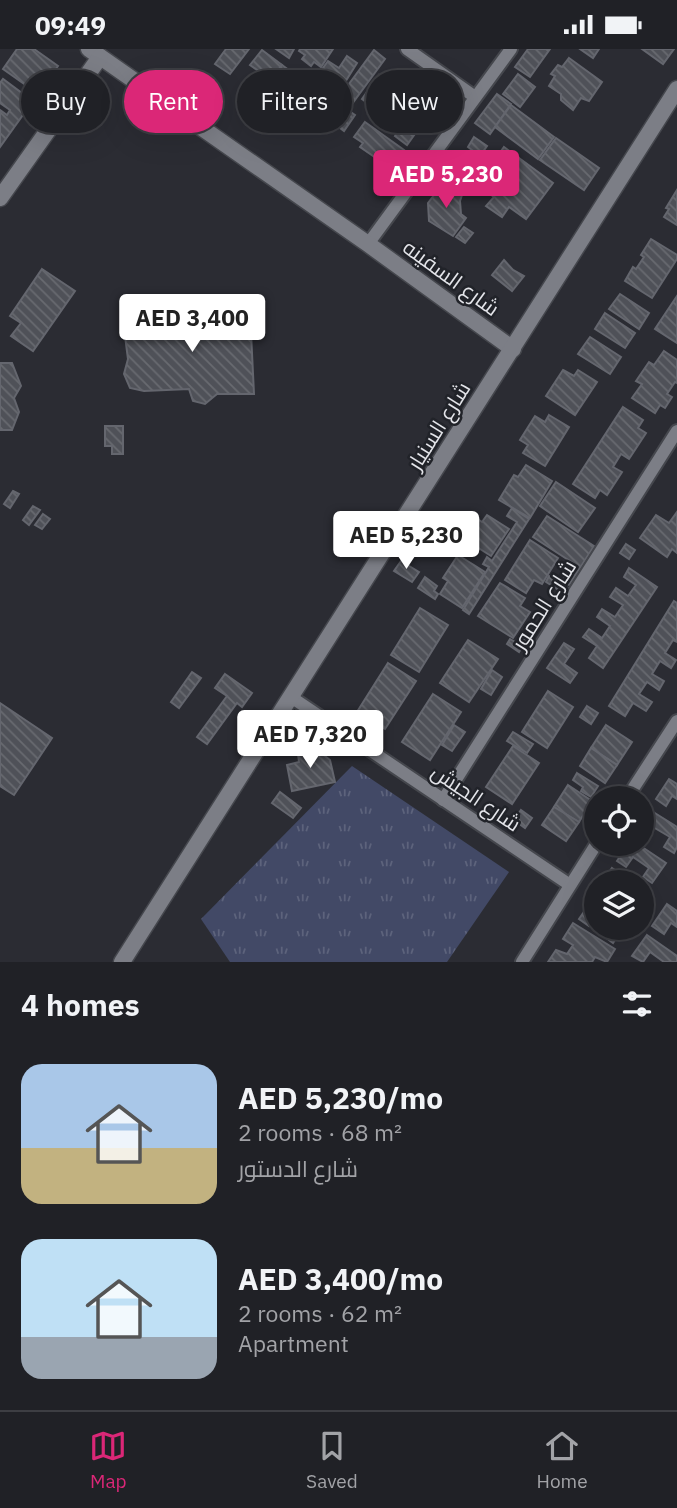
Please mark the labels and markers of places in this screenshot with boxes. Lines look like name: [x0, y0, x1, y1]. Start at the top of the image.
pin: AED 5,230: [366, 151, 526, 210]
pin: AED 3,400: [112, 295, 272, 354]
pin: AED 5,230: [326, 511, 486, 571]
pin: AED 7,320: [230, 711, 390, 770]

